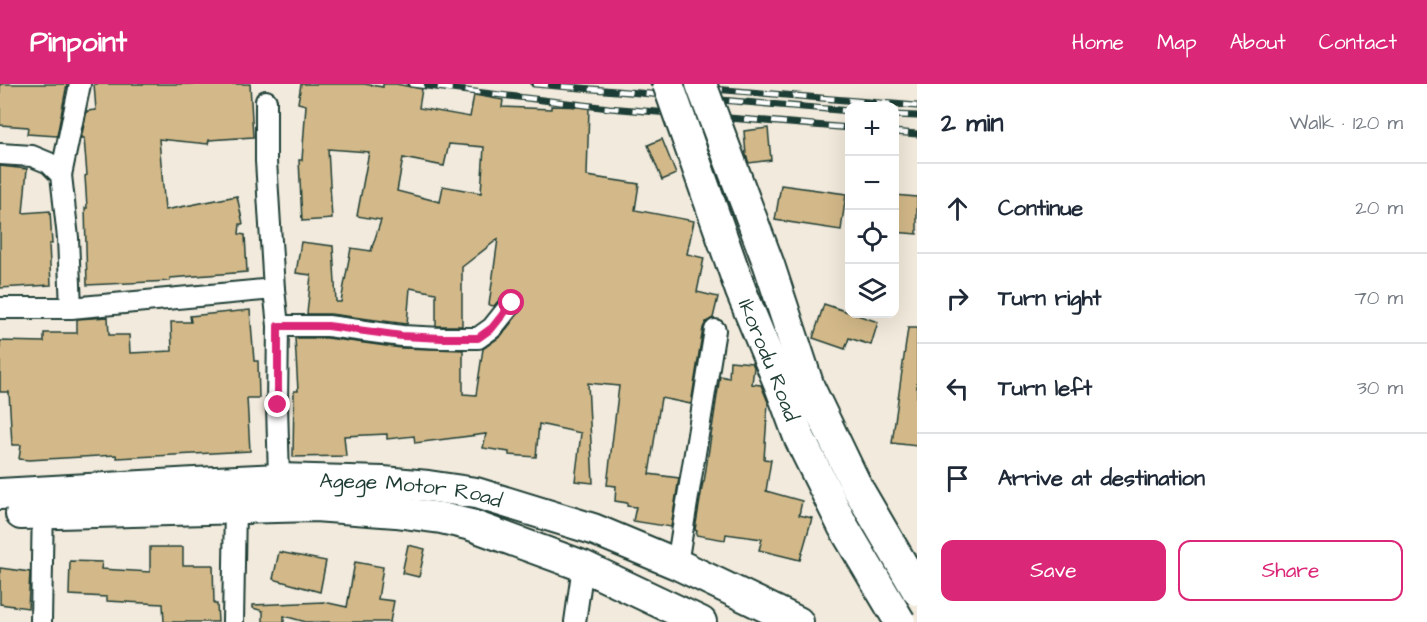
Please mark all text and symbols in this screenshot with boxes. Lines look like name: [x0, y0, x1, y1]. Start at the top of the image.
text: Pinpoint: [30, 23, 127, 62]
text: Home: [1072, 28, 1124, 57]
text: Map: [1157, 28, 1197, 57]
text: About: [1230, 28, 1286, 57]
text: Contact: [1319, 28, 1397, 57]
map controls: [845, 102, 899, 318]
button: +: [845, 102, 899, 156]
text: 2 min: [941, 105, 1003, 141]
text: Walk · 120 m: [1290, 109, 1403, 137]
button: −: [845, 156, 899, 210]
icon: ahead: [941, 192, 974, 225]
text: Continue: [998, 193, 1083, 224]
text: 20 m: [1355, 194, 1403, 222]
button: locate: [845, 210, 899, 264]
button: layers: [845, 264, 899, 318]
icon: right: [941, 282, 974, 315]
text: Turn right: [998, 283, 1101, 314]
text: 70 m: [1355, 284, 1403, 312]
route start: [498, 289, 524, 315]
street label: Ikorodu Road: [731, 295, 806, 425]
icon: left: [941, 372, 974, 405]
text: Turn left: [998, 373, 1092, 404]
text: 30 m: [1357, 374, 1403, 402]
route end: [264, 391, 290, 417]
icon: arrive: [941, 462, 974, 495]
text: Arrive at destination: [998, 463, 1205, 494]
street label: Agege Motor Road: [319, 466, 506, 515]
button: Save: [941, 540, 1166, 601]
button: Share: [1178, 540, 1403, 601]

